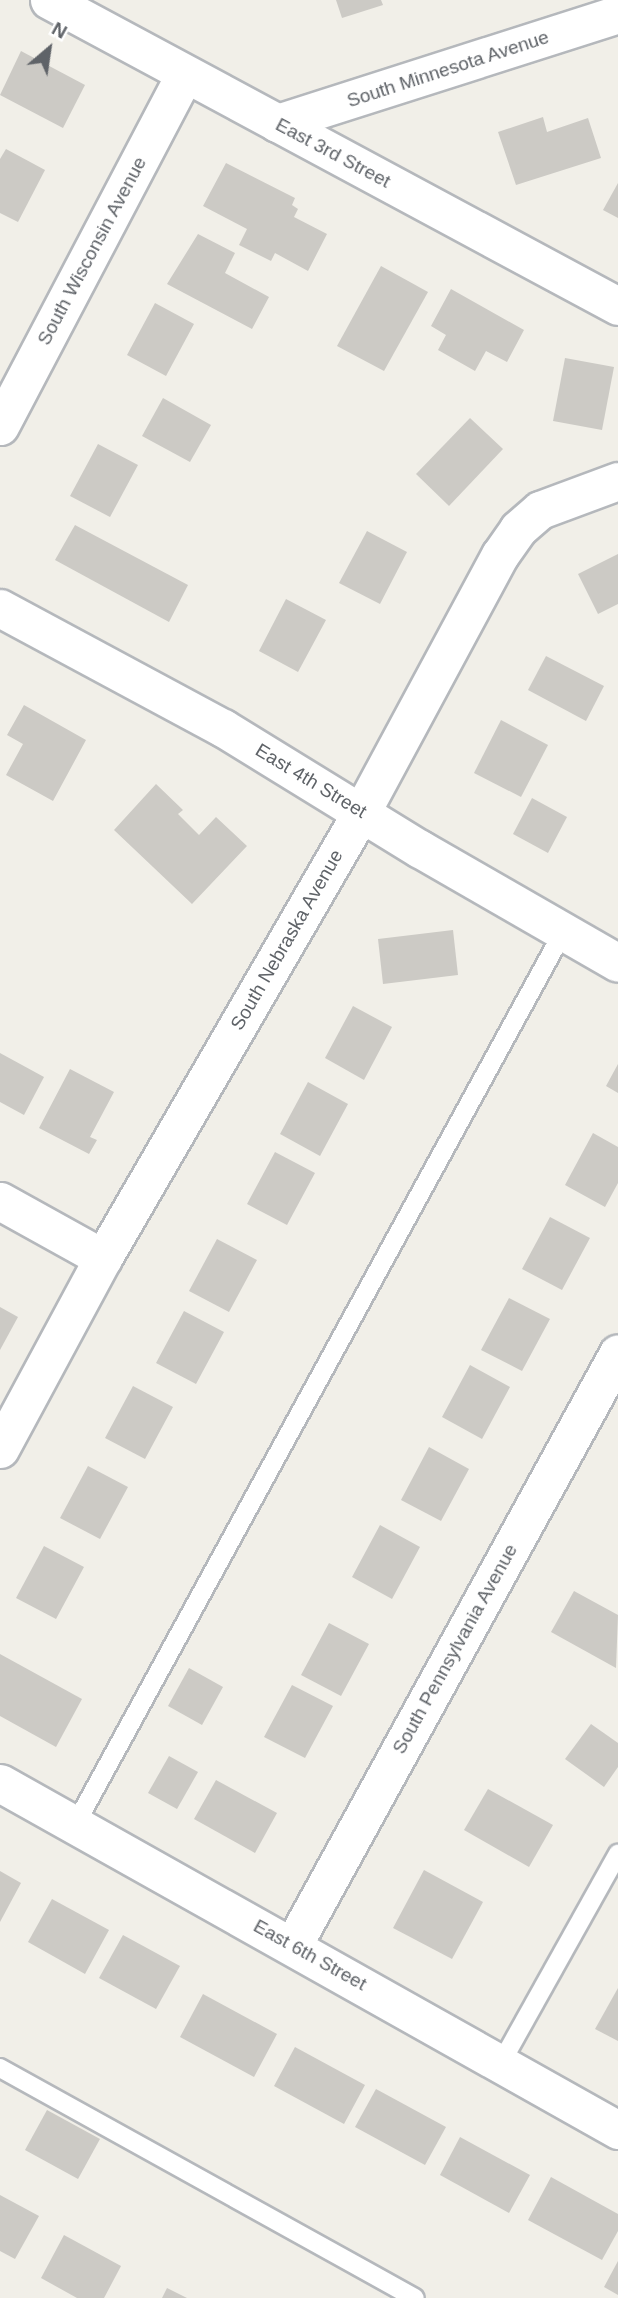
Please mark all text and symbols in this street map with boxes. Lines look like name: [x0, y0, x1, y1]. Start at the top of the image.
north arrow: [14, 14, 84, 84]
text: N: [48, 18, 71, 43]
street label: South Minnesota Avenue: [344, 25, 552, 113]
street label: East 3rd Street: [272, 113, 394, 193]
street label: South Wisconsin Avenue: [32, 153, 152, 349]
street label: East 4th Street: [251, 739, 371, 823]
street label: South Nebraska Avenue: [226, 845, 348, 1035]
street label: South Pennsylvania Avenue: [388, 1540, 522, 1758]
street label: East 6th Street: [250, 1915, 370, 1995]

